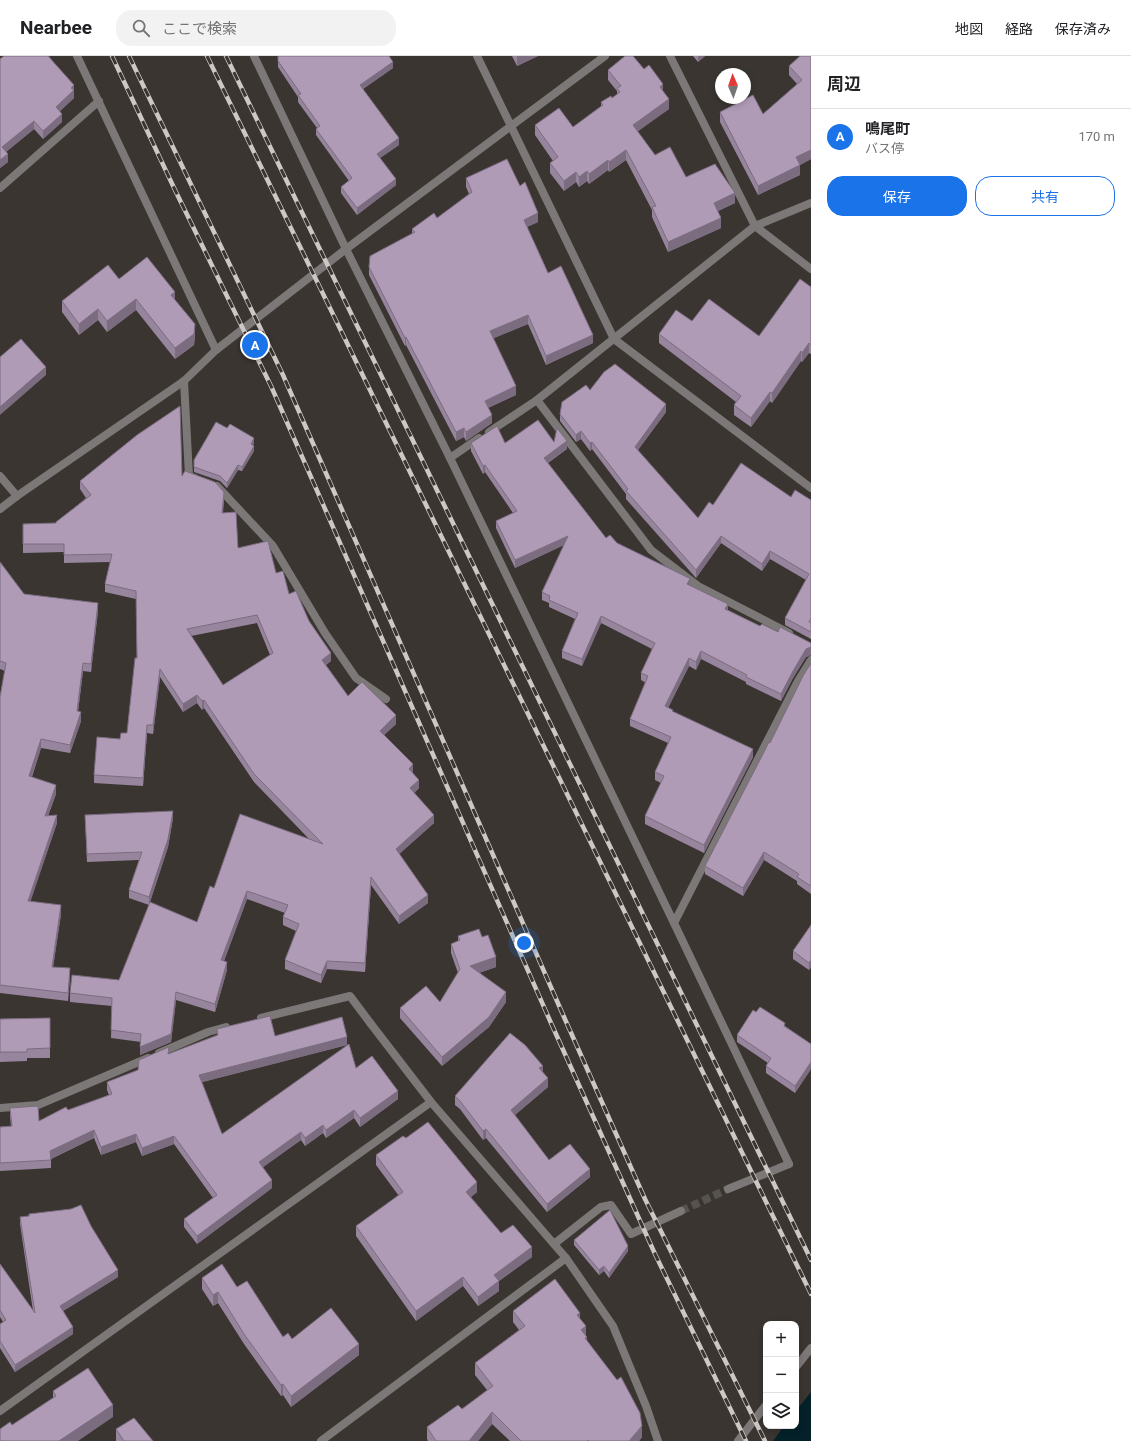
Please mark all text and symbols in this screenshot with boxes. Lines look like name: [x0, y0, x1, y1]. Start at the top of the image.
search box: [116, 10, 396, 46]
text: Nearbee: [20, 16, 92, 39]
icon: search: [130, 17, 152, 39]
text: ここで検索: [162, 20, 237, 38]
text: 地図: [955, 21, 983, 37]
text: 経路: [1005, 21, 1033, 37]
text: 保存済み: [1055, 21, 1111, 37]
north arrow: [715, 68, 751, 104]
text: 周辺: [827, 74, 861, 94]
text: 鳴尾町: [865, 120, 910, 138]
text: A: [836, 129, 844, 144]
text: 170 m: [1078, 129, 1115, 144]
text: バス停: [865, 141, 904, 156]
button: 保存: [827, 176, 967, 216]
button: 共有: [975, 176, 1115, 216]
pin: A: [242, 330, 268, 360]
your location: [514, 933, 534, 953]
map controls: [763, 1321, 799, 1429]
button: +: [763, 1321, 799, 1357]
button: −: [763, 1357, 799, 1393]
button: layers: [763, 1393, 799, 1429]

